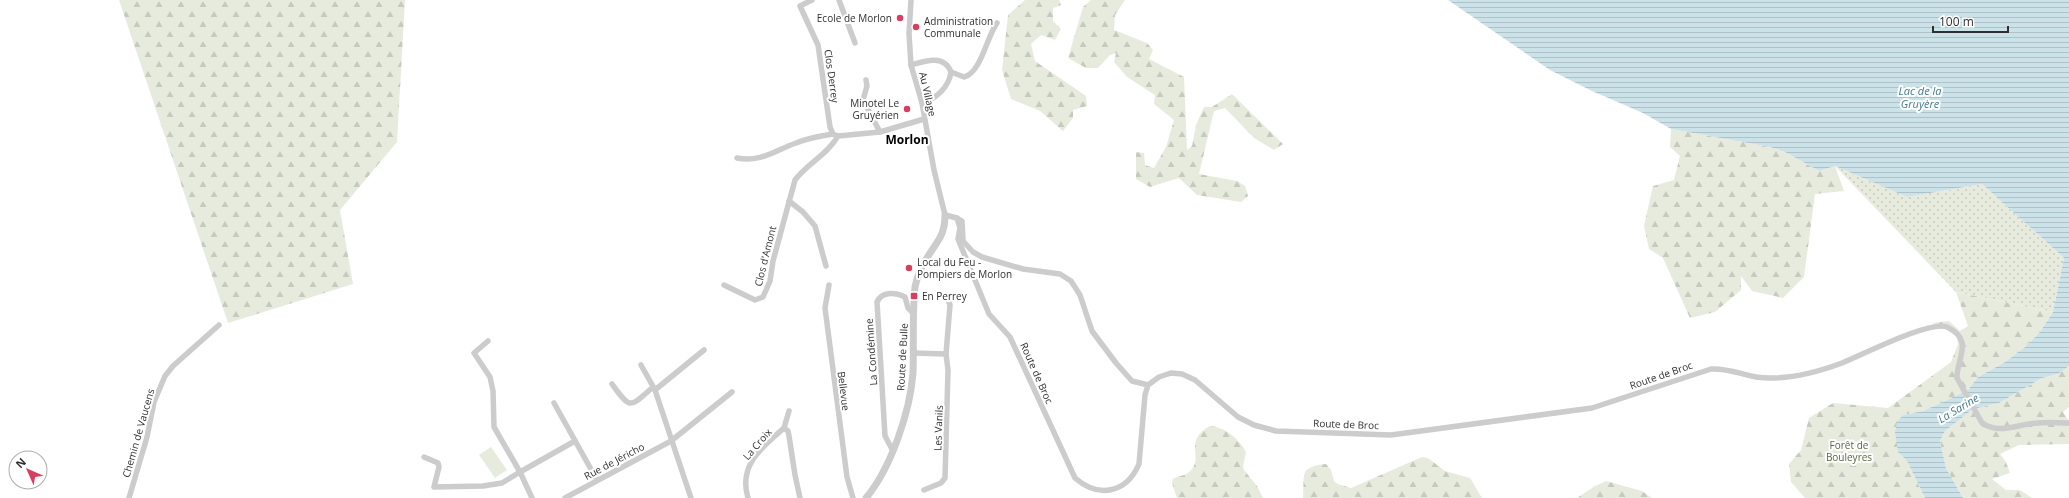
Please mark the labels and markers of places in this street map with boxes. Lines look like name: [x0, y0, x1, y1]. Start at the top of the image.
place label: Ecole de Morlon: [817, 11, 892, 25]
marker: Ecole de Morlon: [895, 13, 905, 23]
place label: Administration Communale: [924, 14, 993, 40]
marker: Administration Communale: [911, 22, 921, 32]
place label: Minotel Le Gruyérien: [850, 96, 899, 122]
marker: Minotel Le Gruyérien: [902, 104, 912, 114]
place label: Local du Feu - Pompiers de Morlon: [917, 255, 1012, 281]
marker: Local du Feu - Pompiers de Morlon: [904, 263, 914, 273]
place label: En Perrey: [922, 289, 968, 303]
marker: En Perrey: [909, 291, 919, 301]

